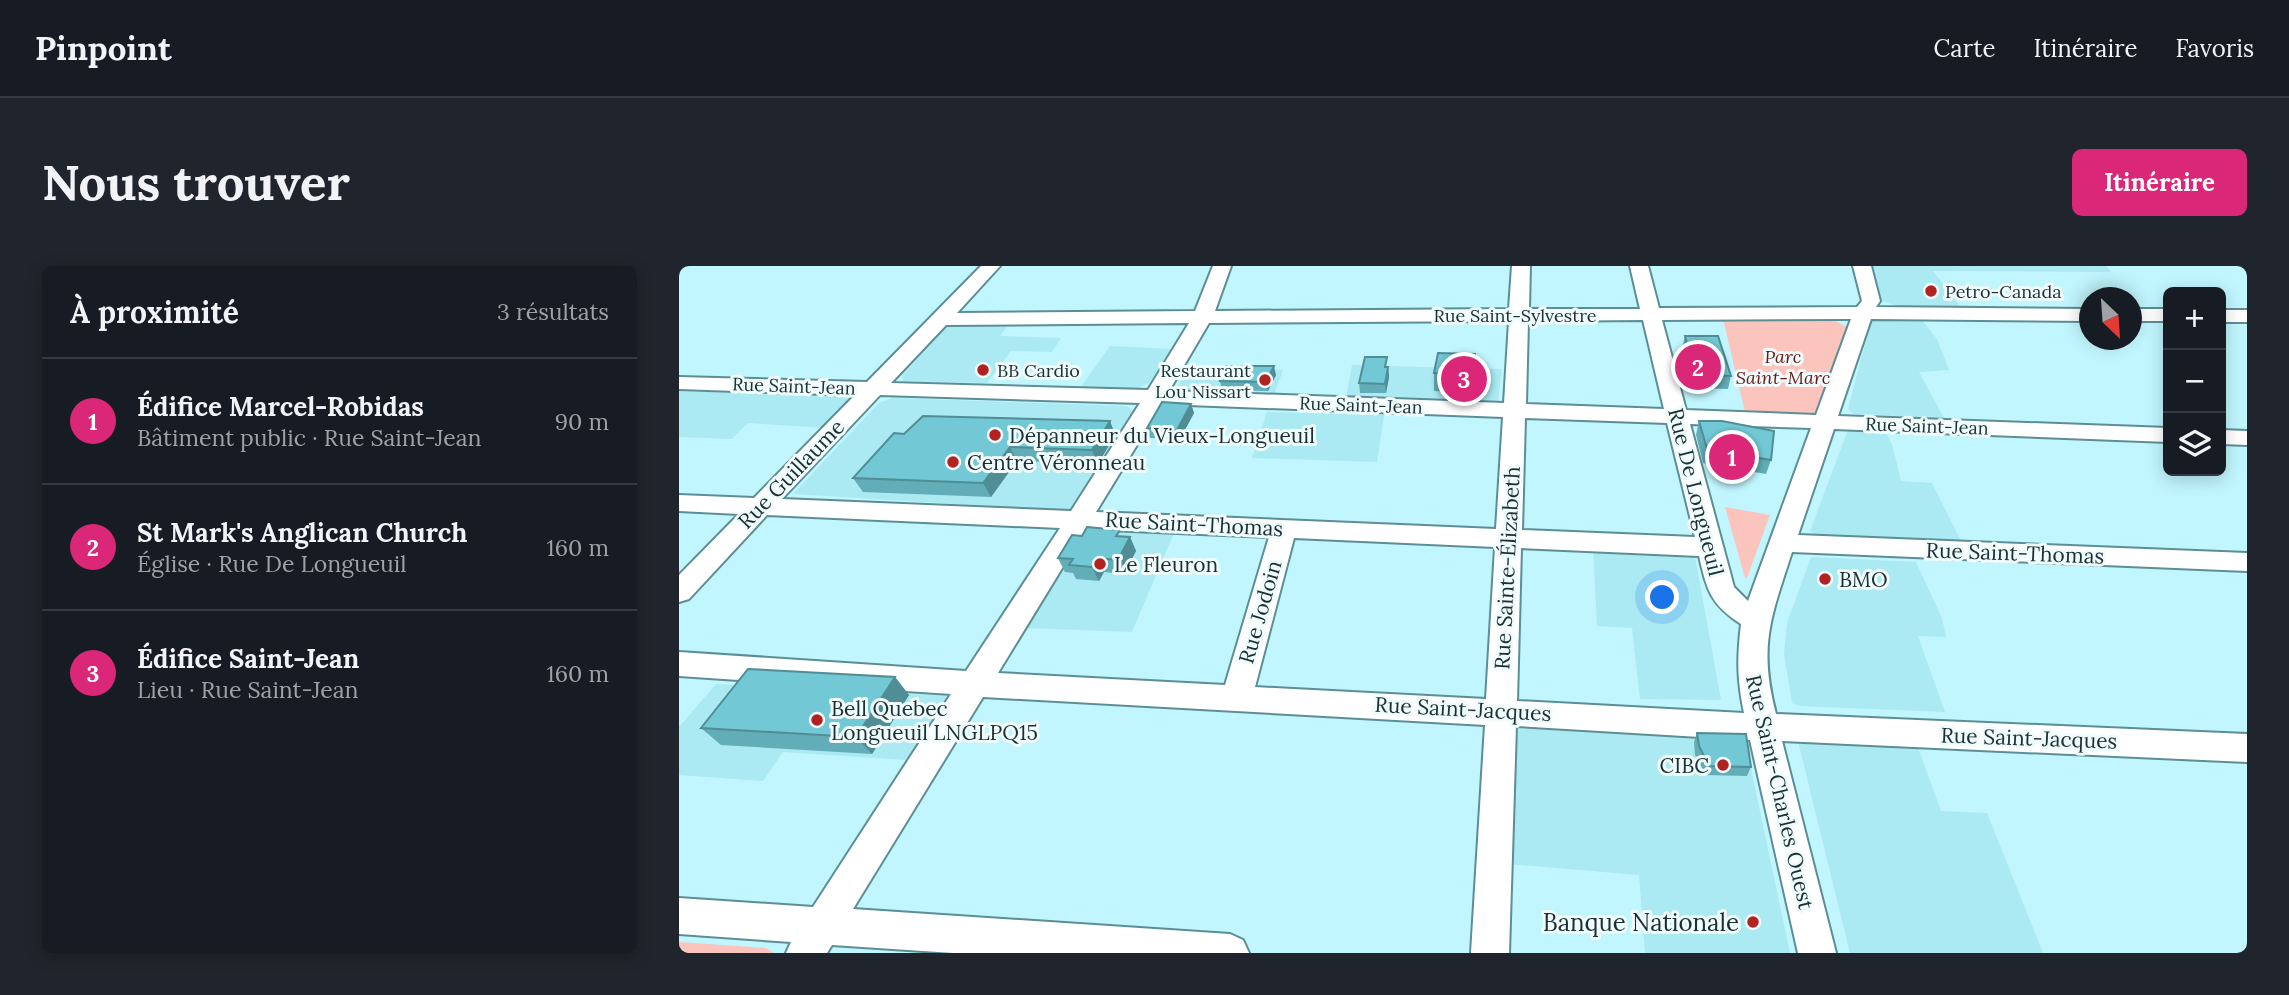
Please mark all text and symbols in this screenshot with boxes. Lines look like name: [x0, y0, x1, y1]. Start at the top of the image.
text: Pinpoint: [35, 27, 172, 69]
text: Carte: [1934, 33, 1996, 64]
text: Itinéraire: [2034, 33, 2137, 64]
text: Favoris: [2175, 33, 2254, 64]
button: Itinéraire: [2072, 149, 2247, 216]
text: Nous trouver: [42, 151, 350, 213]
place label: Petro-Canada: [1945, 280, 2061, 303]
marker: Petro-Canada: [1923, 283, 1939, 299]
north arrow: [2079, 287, 2142, 350]
map controls: [2163, 287, 2226, 476]
button: +: [2163, 287, 2226, 350]
text: À proximité: [70, 293, 239, 331]
text: 3 résultats: [497, 297, 609, 326]
street label: Rue Saint-Sylvestre: [1433, 304, 1597, 327]
pin: 2: [1675, 341, 1721, 393]
park label: Parc Saint-Marc: [1736, 345, 1830, 389]
button: −: [2163, 350, 2226, 413]
pin: 3: [1441, 353, 1487, 405]
place label: BB Cardio: [997, 359, 1080, 382]
place label: Restaurant Lou Nissart: [1155, 359, 1251, 403]
marker: BB Cardio: [975, 362, 991, 378]
street label: Rue Saint-Jean: [732, 372, 856, 400]
marker: Restaurant Lou Nissart: [1257, 372, 1273, 388]
text: Édifice Marcel-Robidas: [137, 390, 424, 423]
street label: Rue Saint-Jean: [1299, 391, 1423, 419]
street label: Rue De Longueuil: [1662, 405, 1730, 579]
text: 1: [88, 407, 98, 436]
text: 90 m: [555, 407, 609, 436]
street label: Rue Saint-Jean: [1865, 412, 1989, 440]
button: layers: [2163, 413, 2226, 476]
street label: Rue Guillaume: [732, 414, 850, 534]
place label: Dépanneur du Vieux-Longueuil: [1009, 422, 1315, 449]
text: Bâtiment public · Rue Saint-Jean: [137, 423, 482, 452]
marker: Dépanneur du Vieux-Longueuil: [987, 427, 1003, 443]
pin: 1: [1709, 431, 1755, 483]
place label: Centre Véronneau: [967, 449, 1145, 476]
marker: Centre Véronneau: [945, 454, 961, 470]
street label: Rue Sainte-Élizabeth: [1488, 466, 1526, 670]
street label: Rue Saint-Thomas: [1104, 506, 1284, 542]
text: St Mark's Anglican Church: [137, 516, 468, 549]
text: 2: [87, 533, 99, 562]
text: 160 m: [546, 533, 609, 562]
street label: Rue Saint-Thomas: [1925, 536, 2105, 570]
text: Église · Rue De Longueuil: [137, 549, 407, 578]
place label: Le Fleuron: [1114, 551, 1218, 578]
marker: Le Fleuron: [1092, 556, 1108, 572]
street label: Rue Jodoin: [1232, 557, 1288, 667]
place label: BMO: [1839, 566, 1888, 593]
marker: BMO: [1817, 571, 1833, 587]
your location: [1645, 580, 1679, 614]
text: Édifice Saint-Jean: [137, 642, 359, 675]
text: 3: [87, 659, 99, 688]
text: 160 m: [546, 659, 609, 688]
street label: Rue Saint-Charles Ouest: [1740, 672, 1820, 913]
text: Lieu · Rue Saint-Jean: [137, 675, 359, 704]
street label: Rue Saint-Jacques: [1374, 691, 1552, 727]
place label: Bell Quebec Longueuil LNGLPQ15: [831, 695, 1038, 746]
marker: Bell Quebec Longueuil LNGLPQ15: [809, 712, 825, 728]
street label: Rue Saint-Jacques: [1940, 721, 2118, 755]
place label: CIBC: [1660, 752, 1709, 779]
marker: CIBC: [1715, 757, 1731, 773]
place label: Banque Nationale: [1543, 907, 1739, 938]
marker: Banque Nationale: [1745, 914, 1761, 930]

